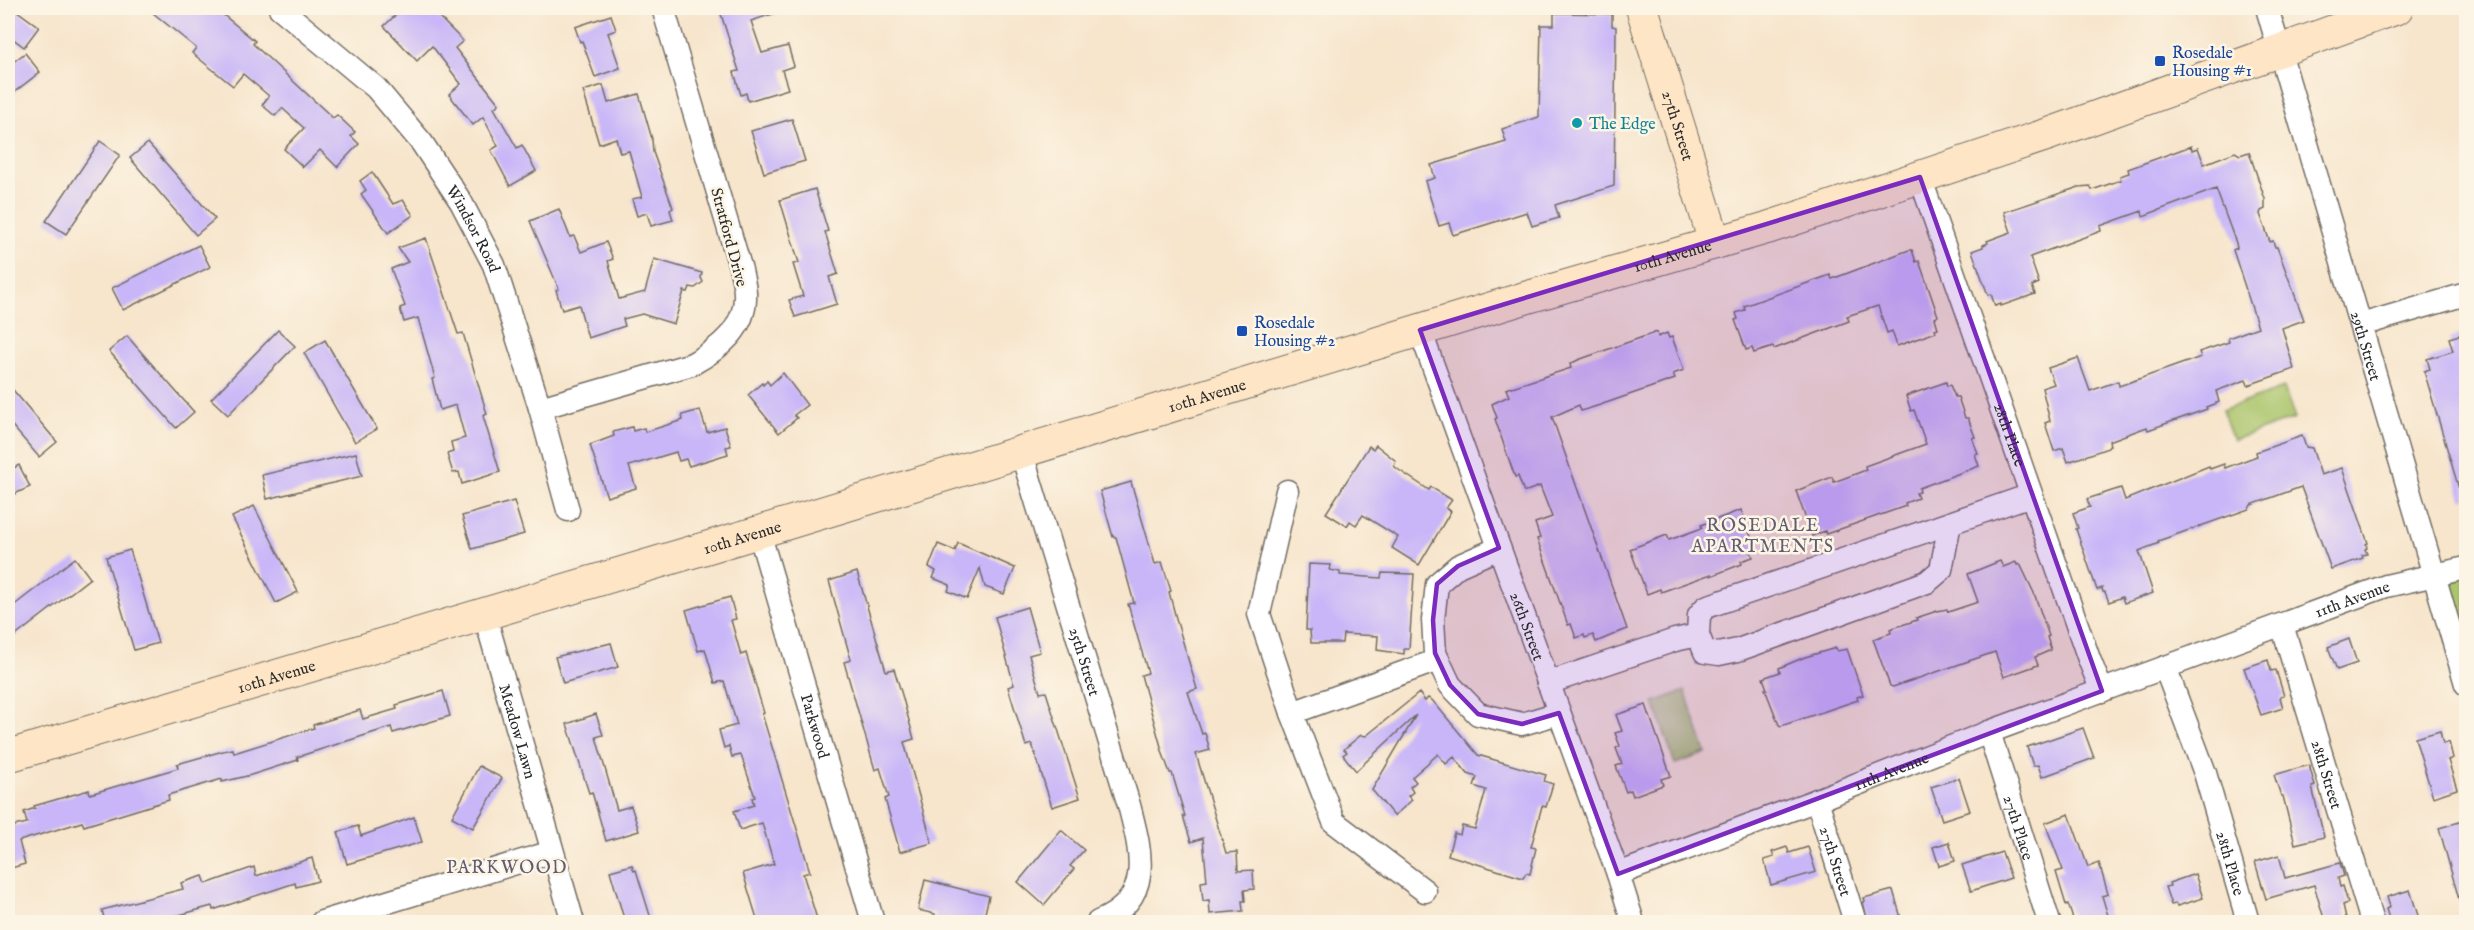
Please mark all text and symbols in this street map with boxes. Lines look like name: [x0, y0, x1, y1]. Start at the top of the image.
place label: Rosedale Housing #1: [2172, 44, 2252, 82]
marker: Rosedale Housing #1: [2153, 54, 2167, 68]
street label: 27th Street: [1656, 89, 1697, 164]
place label: The Edge: [1589, 115, 1656, 135]
marker: The Edge: [1570, 116, 1584, 130]
street label: Windsor Road: [441, 182, 504, 275]
street label: Stratford Drive: [705, 186, 751, 289]
street label: 10th Avenue: [1632, 237, 1714, 278]
street label: 29th Street: [2345, 309, 2384, 384]
place label: Rosedale Housing #2: [1254, 314, 1335, 352]
marker: Rosedale Housing #2: [1235, 324, 1249, 338]
street label: 10th Avenue: [1166, 376, 1249, 418]
street label: 28th Place: [1988, 401, 2029, 470]
district label: ROSEDALE APARTMENTS: [1690, 515, 1835, 559]
street label: 10th Avenue: [701, 518, 784, 560]
street label: 11th Avenue: [2312, 577, 2393, 623]
street label: 26th Street: [1504, 590, 1548, 664]
street label: 25th Street: [1063, 625, 1103, 699]
street label: 10th Avenue: [236, 657, 318, 699]
street label: Meadow Lawn: [493, 682, 539, 782]
street label: Parkwood: [795, 692, 833, 762]
street label: 28th Street: [2305, 738, 2345, 812]
street label: 11th Avenue: [1852, 749, 1932, 796]
street label: 27th Place: [1998, 793, 2037, 863]
street label: 27th Street: [1814, 824, 1855, 900]
street label: 28th Place: [2210, 829, 2248, 898]
district label: PARKWOOD: [446, 857, 568, 880]

